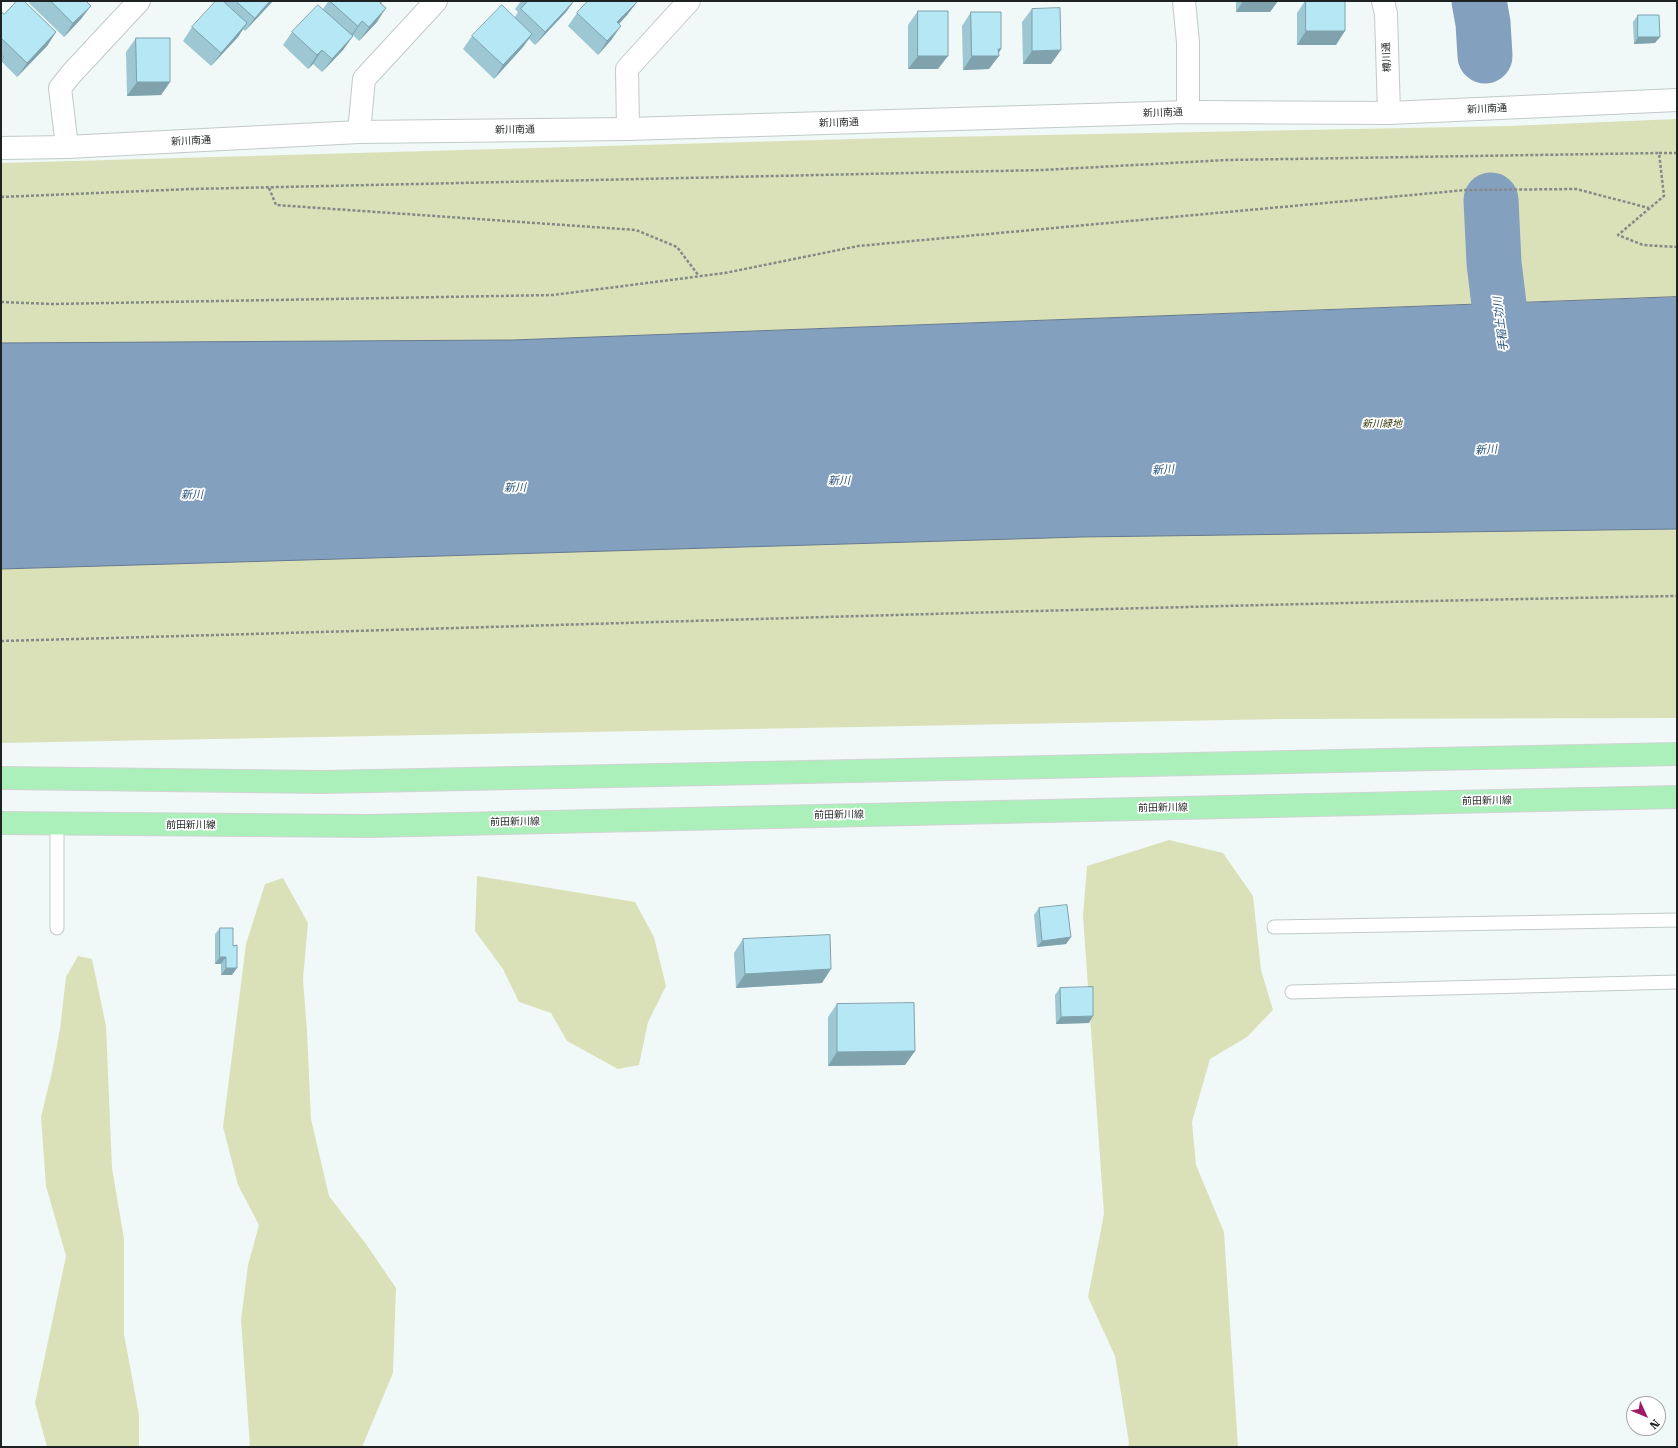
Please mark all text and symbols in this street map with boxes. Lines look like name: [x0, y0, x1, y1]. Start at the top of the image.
street label: 樽川通: [1380, 42, 1394, 72]
street label: 新川南通: [1467, 102, 1507, 116]
street label: 新川南通: [1143, 106, 1183, 120]
street label: 新川南通: [819, 116, 859, 130]
street label: 新川南通: [495, 124, 535, 136]
street label: 新川南通: [171, 134, 211, 148]
water label: 手稲土功川: [1491, 296, 1511, 352]
park label: 新川緑地: [1362, 418, 1402, 430]
water label: 新川: [1475, 443, 1497, 457]
water label: 新川: [1152, 463, 1174, 477]
water label: 新川: [828, 474, 850, 488]
water label: 新川: [504, 481, 526, 495]
water label: 新川: [181, 488, 203, 502]
street label: 前田新川線: [1462, 795, 1512, 807]
street label: 前田新川線: [1138, 802, 1188, 814]
street label: 前田新川線: [814, 809, 864, 821]
street label: 前田新川線: [490, 816, 540, 828]
street label: 前田新川線: [166, 819, 216, 831]
north arrow: [1626, 1396, 1666, 1436]
text: N: [1647, 1416, 1662, 1432]

